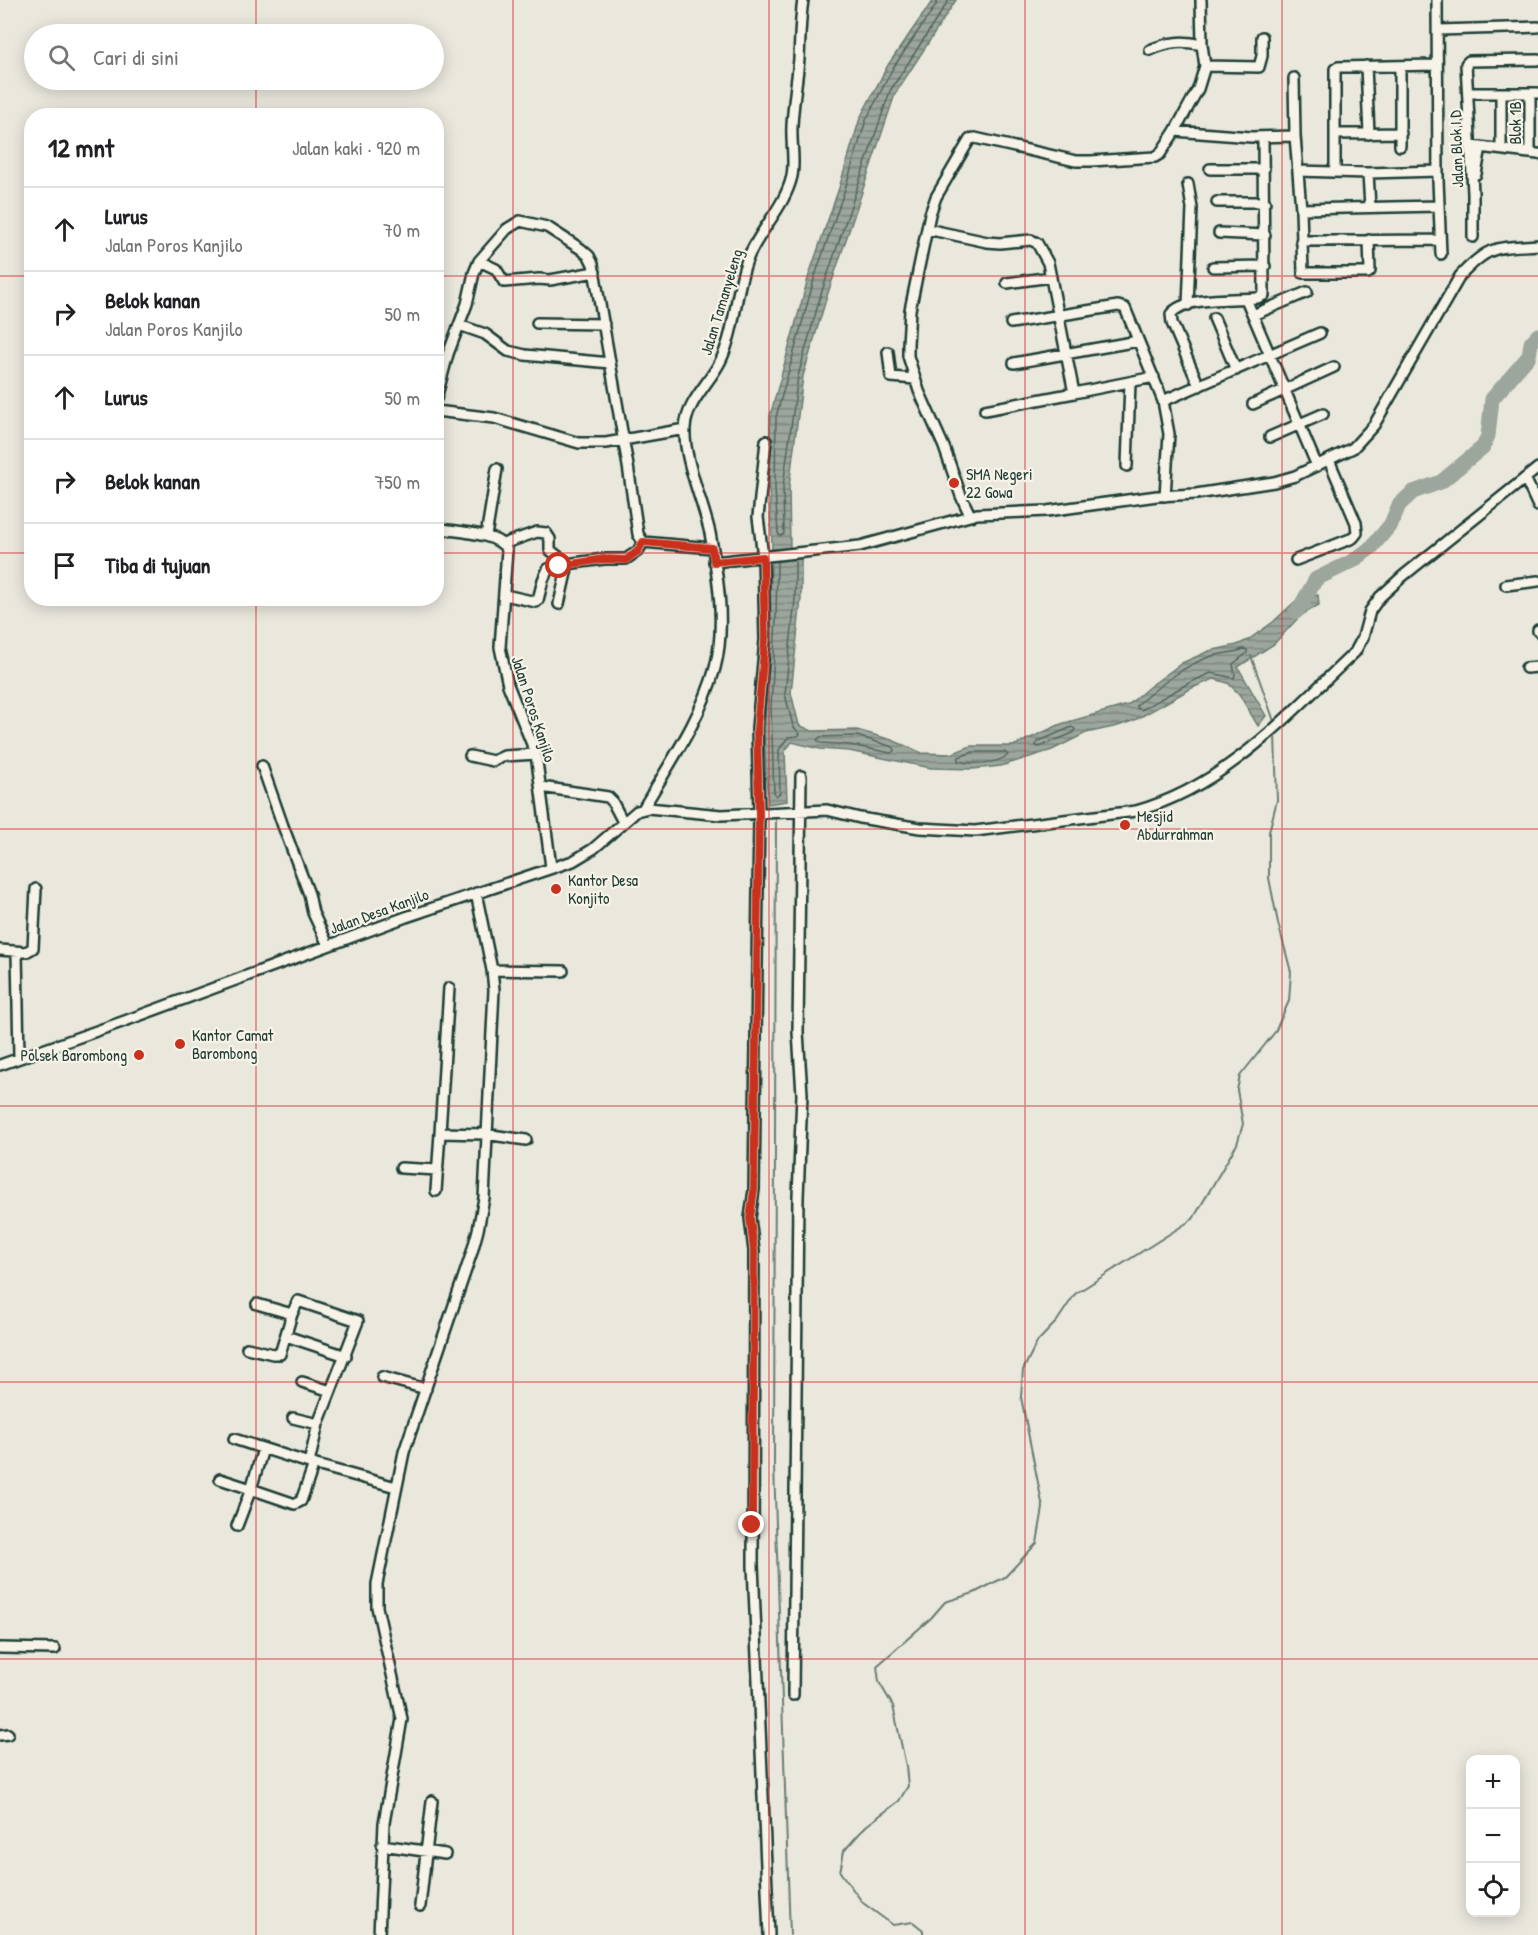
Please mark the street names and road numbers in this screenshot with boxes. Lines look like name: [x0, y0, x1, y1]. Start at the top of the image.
street label: Blok 1B: [1504, 101, 1526, 145]
street label: Jalan Blok I D: [1444, 109, 1468, 188]
street label: Jalan Tamanyeleng: [694, 246, 748, 358]
street label: Jalan Poros Kanjilo: [507, 653, 562, 765]
street label: Jalan Desa Kanjilo: [327, 883, 432, 939]

